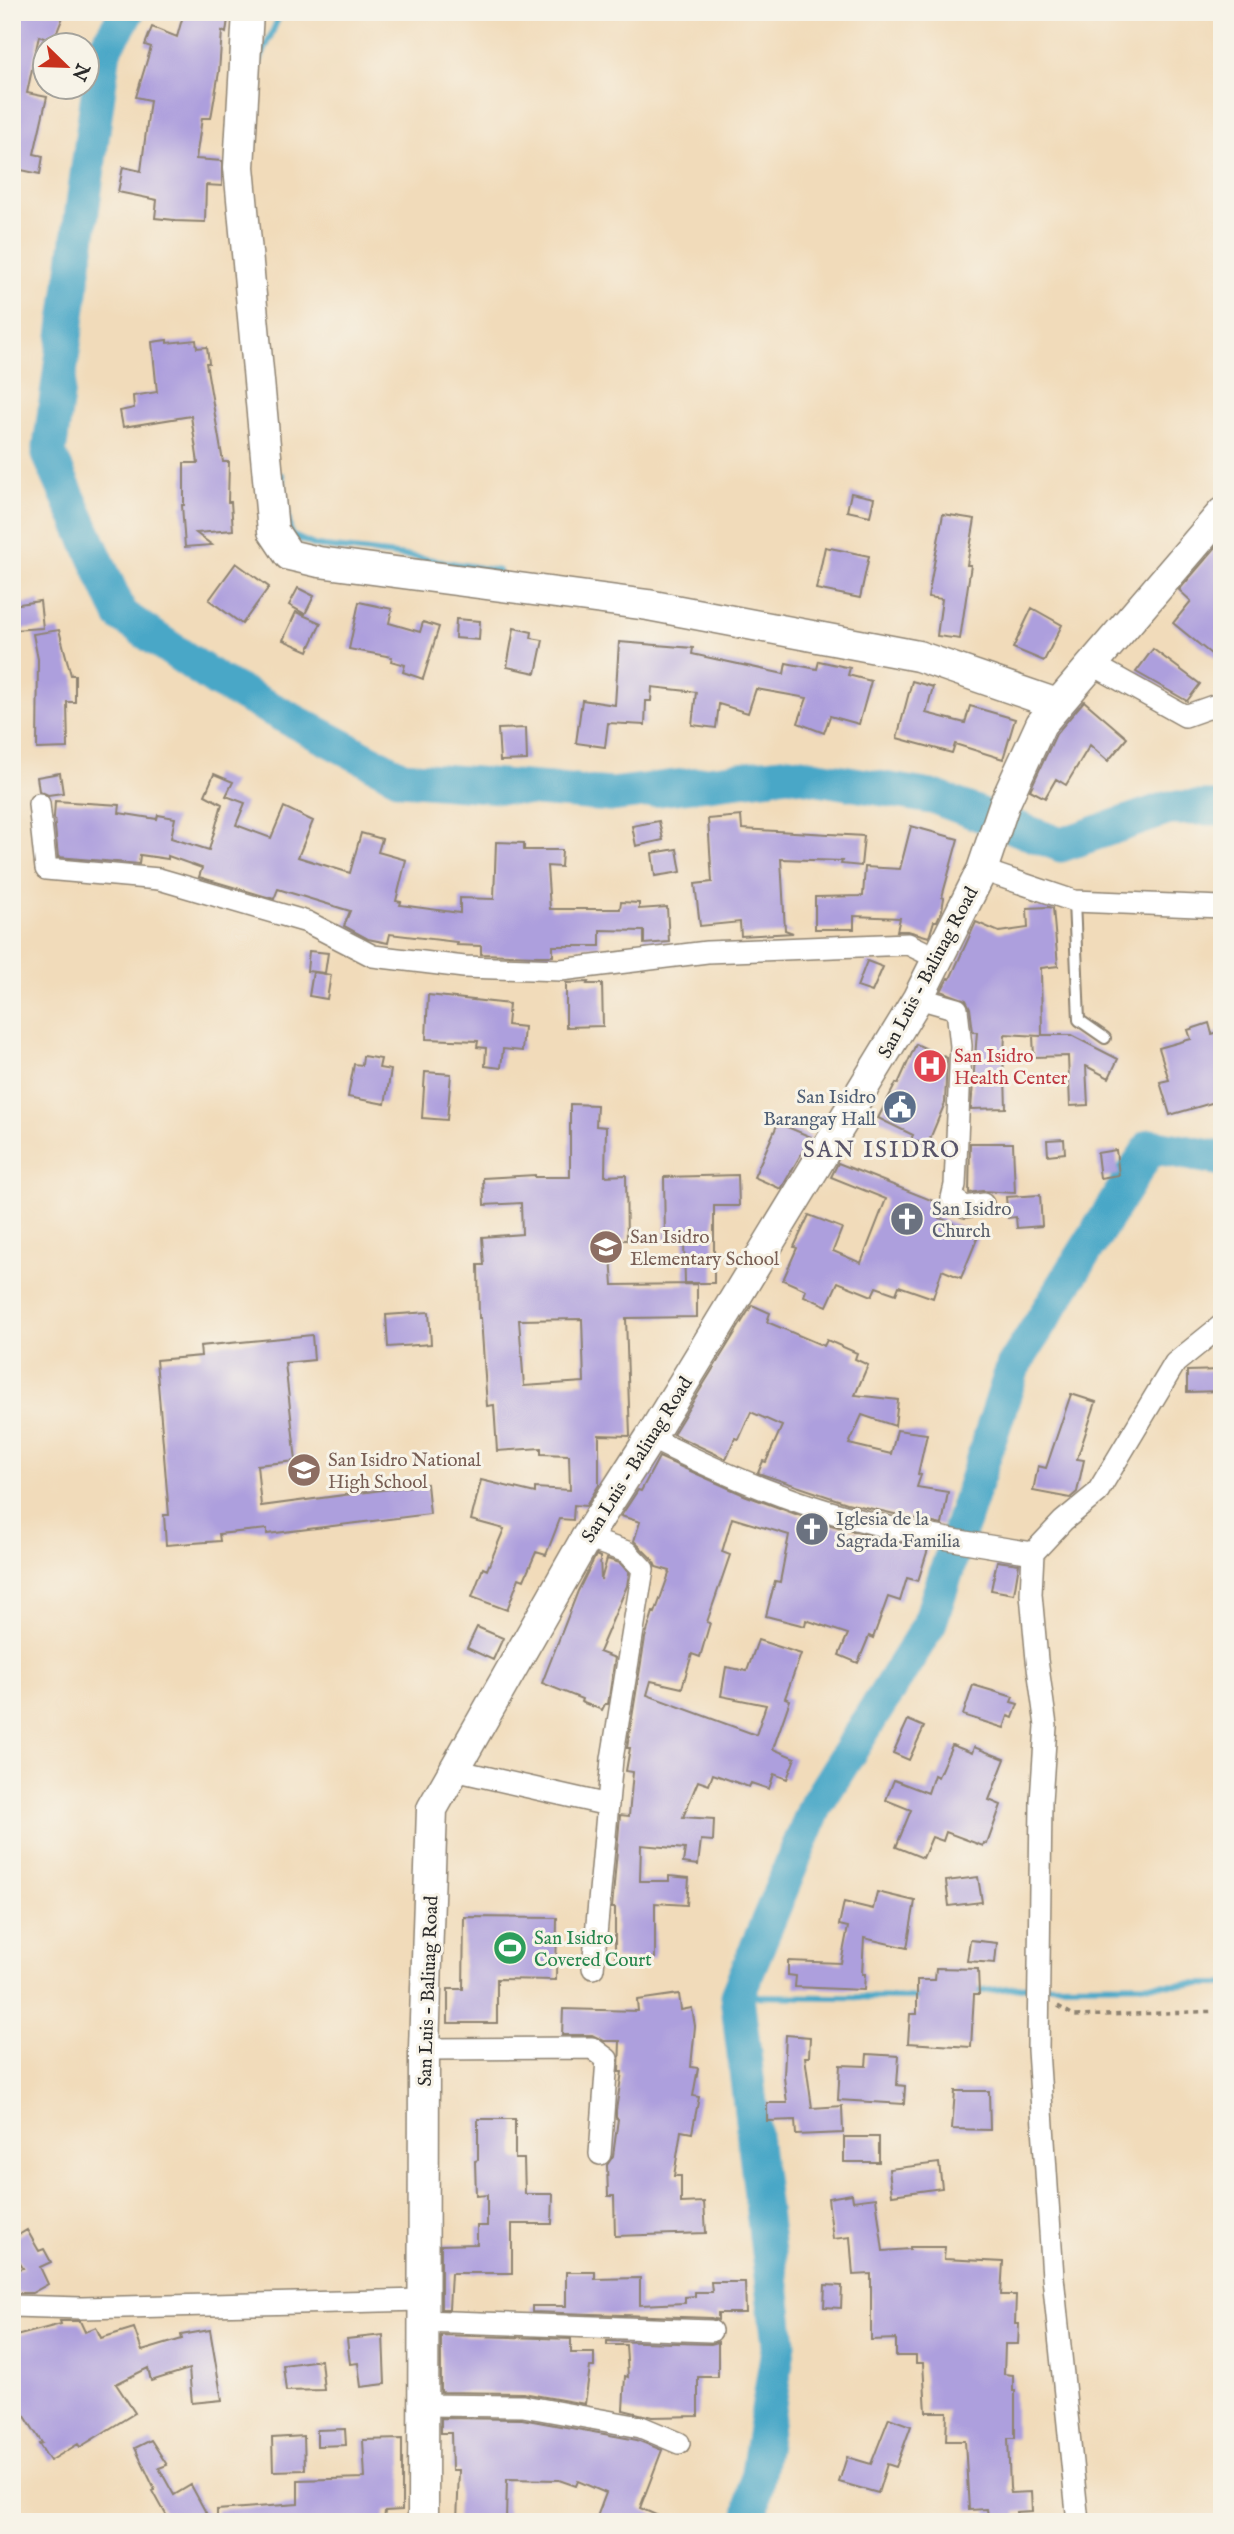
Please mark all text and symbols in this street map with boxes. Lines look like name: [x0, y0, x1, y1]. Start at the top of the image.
north arrow: [32, 32, 102, 102]
text: N: [65, 59, 94, 85]
street label: San Luis - Baliuag Road: [873, 882, 985, 1063]
place label: San Isidro Health Center: [954, 1045, 1068, 1091]
hospital icon: San Isidro Health Center: [911, 1047, 949, 1085]
place label: San Isidro Barangay Hall: [763, 1086, 877, 1132]
public building icon: San Isidro Barangay Hall: [881, 1088, 919, 1126]
district label: SAN ISIDRO: [803, 1136, 961, 1165]
place label: San Isidro Church: [932, 1198, 1011, 1244]
church icon: San Isidro Church: [888, 1200, 926, 1238]
place label: San Isidro Elementary School: [630, 1226, 780, 1272]
school or university icon: San Isidro Elementary School: [587, 1228, 625, 1266]
street label: San Luis - Baliuag Road: [577, 1372, 699, 1547]
place label: San Isidro National High School: [328, 1449, 482, 1495]
school or university icon: San Isidro National High School: [285, 1451, 323, 1489]
place label: Iglesia de la Sagrada Familia: [836, 1508, 961, 1554]
church icon: Iglesia de la Sagrada Familia: [793, 1510, 831, 1548]
street label: San Luis - Baliuag Road: [414, 1894, 444, 2087]
place label: San Isidro Covered Court: [534, 1927, 652, 1973]
sports icon: San Isidro Covered Court: [491, 1929, 529, 1967]

